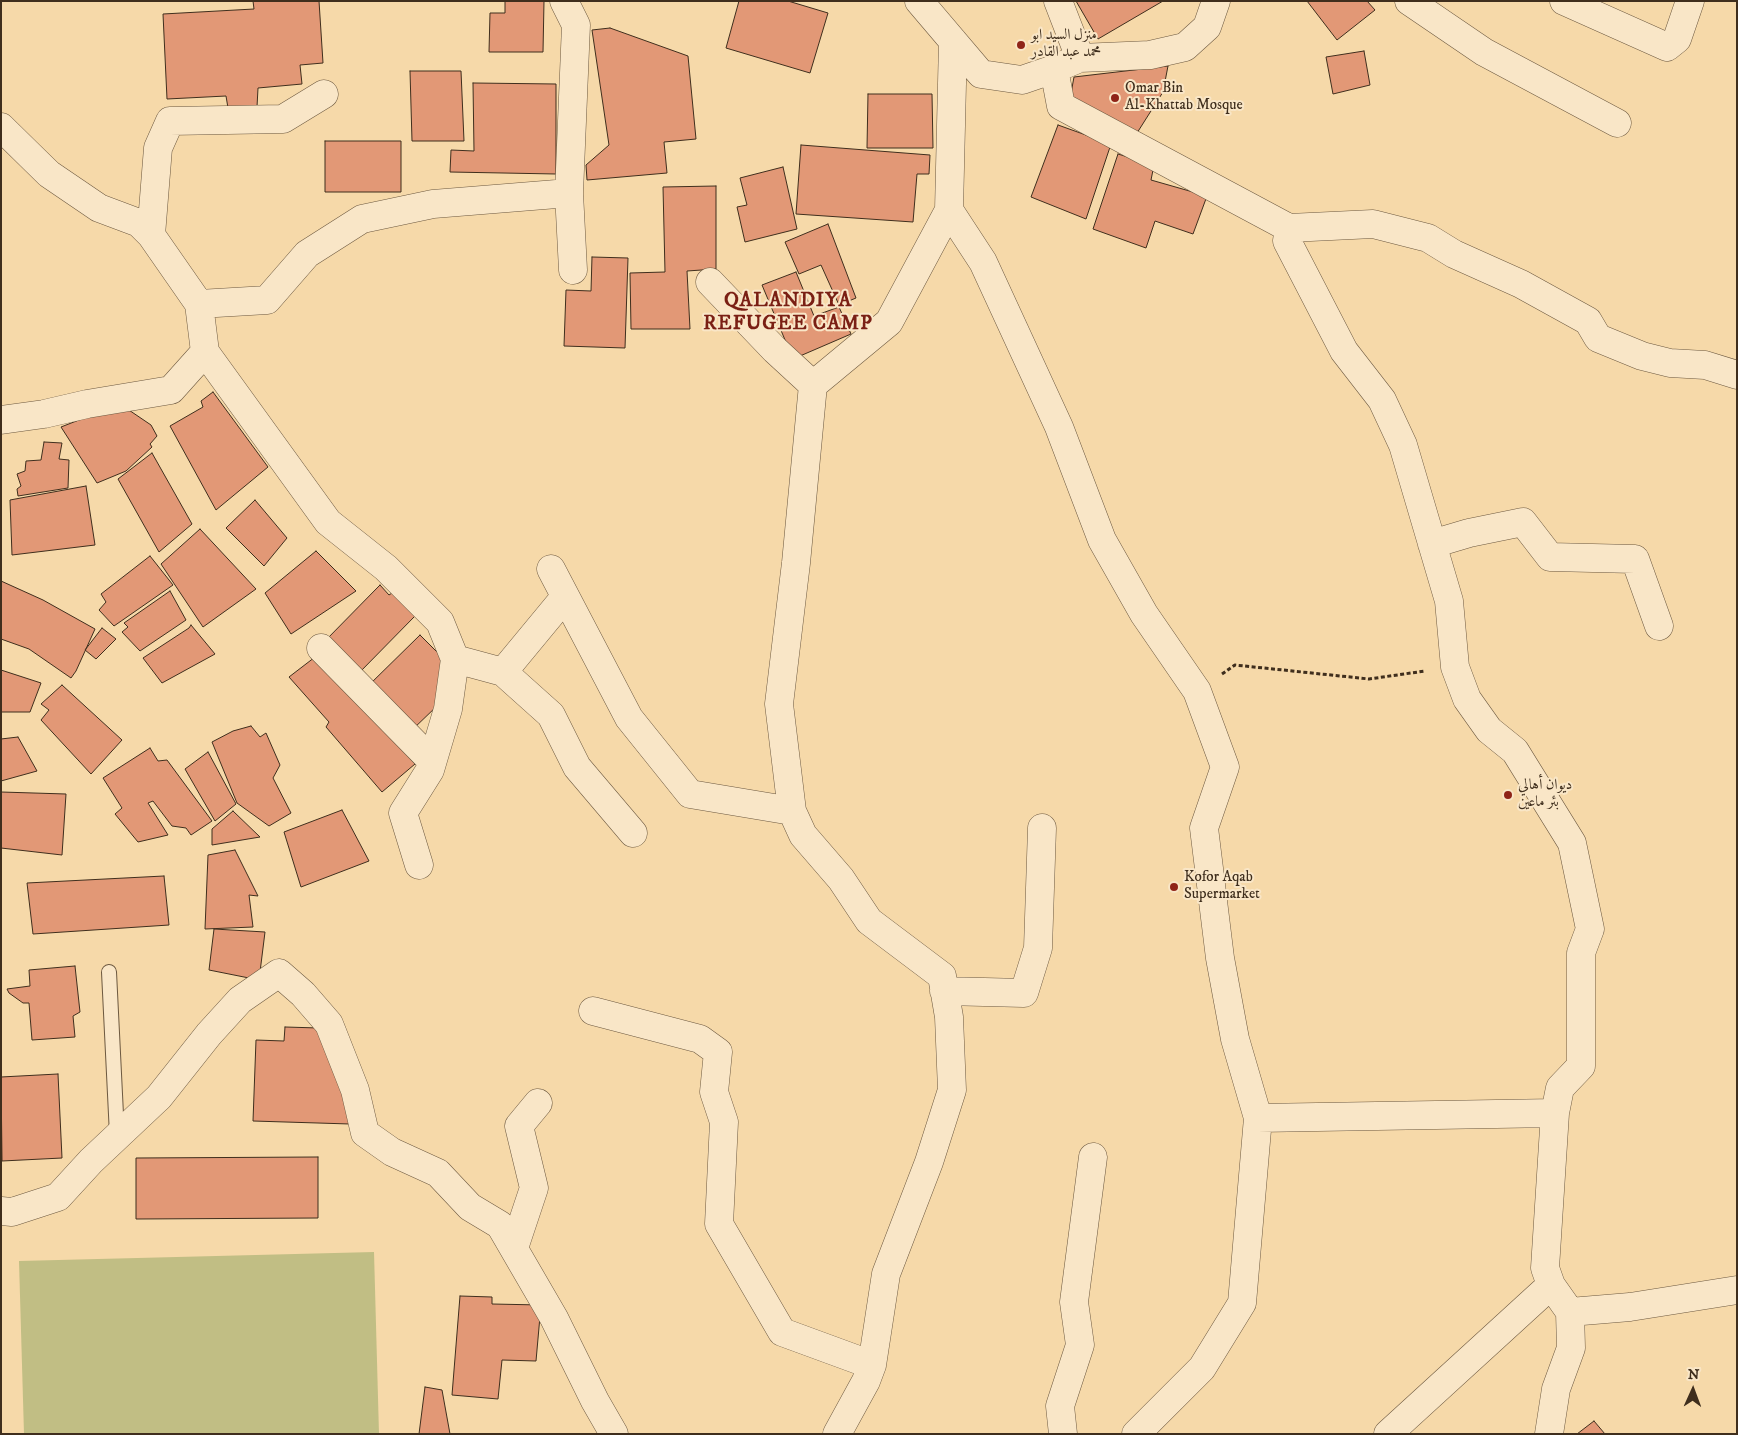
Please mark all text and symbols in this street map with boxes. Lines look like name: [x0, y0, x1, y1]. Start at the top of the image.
place label: منزل السيد ابو محمد عبد القادر: [1031, 27, 1101, 62]
marker: منزل السيد ابو محمد عبد القادر: [1015, 39, 1027, 51]
place label: Omar Bin Al-Khattab Mosque: [1125, 80, 1243, 115]
marker: Omar Bin Al-Khattab Mosque: [1109, 92, 1121, 104]
district label: QALANDIYA REFUGEE CAMP: [702, 290, 874, 337]
place label: ديوان أهالي بئر ماعين: [1518, 777, 1572, 812]
marker: ديوان أهالي بئر ماعين: [1502, 789, 1514, 801]
place label: Kofor Aqab Supermarket: [1184, 869, 1260, 904]
marker: Kofor Aqab Supermarket: [1168, 881, 1180, 893]
north arrow: [1668, 1365, 1718, 1415]
text: N: [1687, 1366, 1700, 1384]

